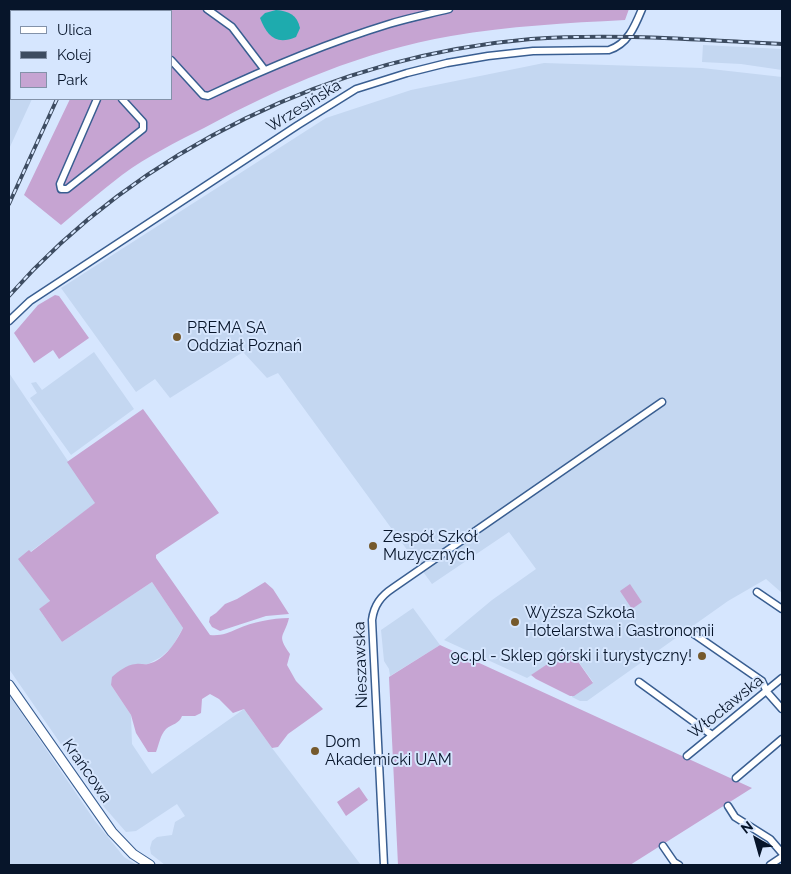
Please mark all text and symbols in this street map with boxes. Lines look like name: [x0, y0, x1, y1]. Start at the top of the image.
legend: [10, 10, 172, 100]
text: Ulica: [57, 21, 92, 39]
text: Kolej: [57, 46, 91, 64]
text: Park: [57, 71, 88, 89]
street label: Wrzesińska: [263, 76, 345, 136]
place label: PREMA SA Oddział Poznań: [187, 318, 302, 356]
marker: PREMA SA Oddział Poznań: [171, 331, 183, 343]
place label: Zespół Szkół Muzycznych: [383, 527, 478, 565]
marker: Zespół Szkół Muzycznych: [367, 540, 379, 552]
place label: Wyższa Szkoła Hotelarstwa i Gastronomii: [525, 603, 714, 641]
marker: Wyższa Szkoła Hotelarstwa i Gastronomii: [509, 616, 521, 628]
street label: Nieszawska: [350, 621, 372, 709]
place label: 9c.pl - Sklep górski i turystyczny!: [451, 646, 692, 666]
marker: 9c.pl - Sklep górski i turystyczny!: [696, 650, 708, 662]
street label: Włocławska: [685, 671, 767, 743]
place label: Dom Akademicki UAM: [325, 732, 452, 770]
street label: Krańcowa: [58, 735, 116, 807]
marker: Dom Akademicki UAM: [309, 745, 321, 757]
north arrow: [731, 814, 781, 864]
text: N: [738, 818, 756, 837]

